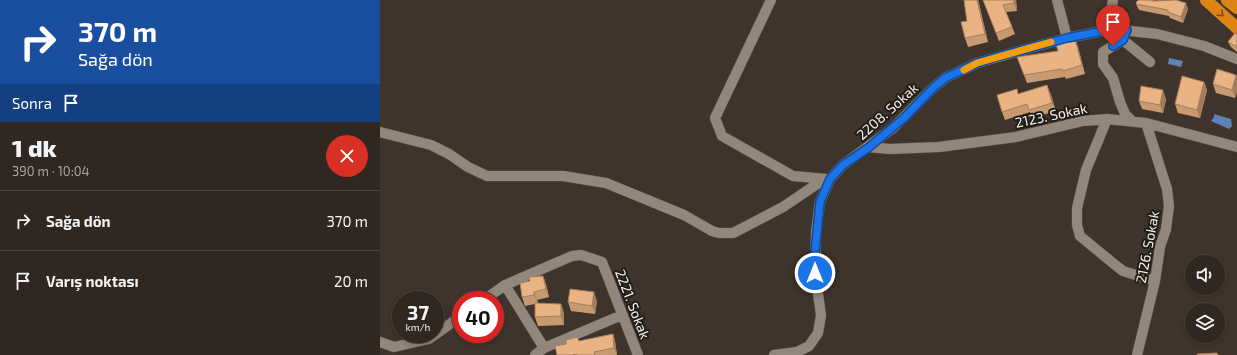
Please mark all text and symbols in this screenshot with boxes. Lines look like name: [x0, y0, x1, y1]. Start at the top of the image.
pin: [1096, 5, 1130, 46]
one-way arrow: [1216, 9, 1224, 17]
icon: arrive: [1102, 11, 1124, 33]
text: 370 m: [78, 14, 157, 48]
icon: right: [12, 16, 64, 68]
text: Sağa dön: [78, 48, 153, 70]
street label: 2208. Sokak: [853, 79, 921, 143]
icon: arrive: [60, 92, 82, 114]
text: Sonra: [12, 94, 52, 112]
street label: 2123. Sokak: [1013, 99, 1089, 131]
text: 1 dk: [12, 133, 57, 162]
button: close: [326, 135, 368, 177]
text: 390 m · 10:04: [12, 163, 90, 179]
street label: 2126. Sokak: [1132, 209, 1162, 285]
icon: right: [12, 210, 34, 232]
text: Sağa dön: [46, 212, 111, 230]
text: 370 m: [326, 212, 368, 230]
position arrow: [794, 252, 836, 294]
map controls: [1185, 255, 1225, 343]
button: sound: [1185, 255, 1225, 295]
street label: 2221. Sokak: [612, 267, 654, 341]
icon: arrive: [12, 270, 34, 292]
text: Varış noktası: [46, 272, 139, 290]
text: 20 m: [334, 272, 368, 290]
speed limit sign: 40: [452, 291, 504, 343]
text: 37: [407, 300, 429, 324]
button: layers: [1185, 303, 1225, 343]
text: km/h: [406, 321, 430, 333]

